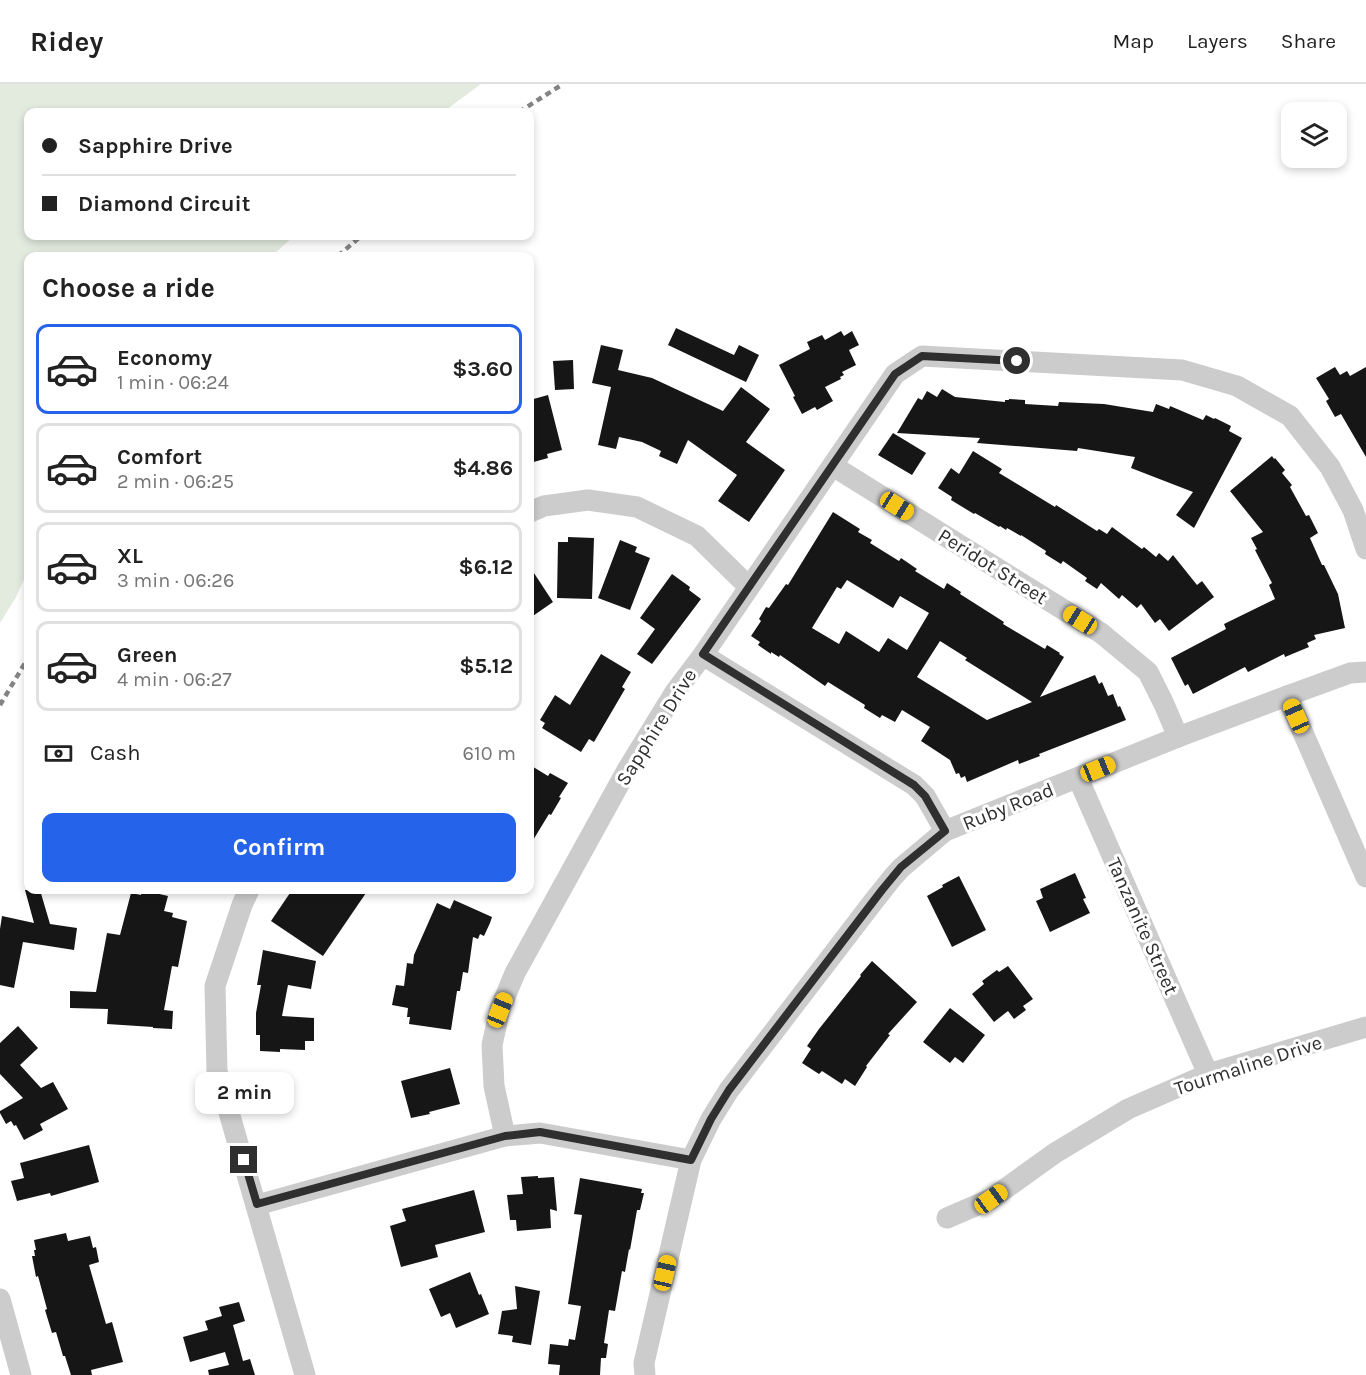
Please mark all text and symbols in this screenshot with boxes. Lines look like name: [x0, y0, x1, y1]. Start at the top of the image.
text: Ridey: [30, 25, 103, 58]
text: Map: [1112, 29, 1154, 53]
text: Layers: [1187, 29, 1248, 53]
text: Share: [1281, 29, 1336, 53]
map controls: [1281, 102, 1347, 168]
button: layers: [1281, 102, 1347, 168]
text: Sapphire Drive: [78, 133, 233, 159]
text: Diamond Circuit: [78, 191, 250, 217]
text: Choose a ride: [42, 272, 215, 304]
icon: car: [45, 342, 99, 396]
text: Economy: [117, 345, 212, 371]
route start: [1003, 347, 1030, 374]
text: $3.60: [452, 356, 513, 382]
text: 1 min · 06:24: [117, 371, 229, 394]
icon: car: [45, 441, 99, 495]
text: Comfort: [117, 444, 202, 470]
text: $4.86: [452, 455, 513, 481]
text: 2 min · 06:25: [117, 470, 234, 493]
car: [877, 489, 917, 523]
street label: Peridot Street: [934, 524, 1052, 609]
icon: car: [45, 540, 99, 594]
text: XL: [117, 543, 143, 569]
text: $6.12: [459, 554, 513, 580]
text: 3 min · 06:26: [117, 569, 234, 592]
car: [1060, 603, 1100, 637]
icon: car: [45, 639, 99, 693]
text: Green: [117, 642, 178, 668]
text: $5.12: [459, 653, 513, 679]
street label: Sapphire Drive: [611, 665, 702, 790]
text: 4 min · 06:27: [117, 668, 232, 691]
car: [1280, 696, 1312, 736]
icon: cash: [42, 737, 75, 770]
text: Cash: [90, 740, 140, 766]
text: 610 m: [463, 742, 516, 765]
car: [1078, 754, 1118, 784]
street label: Ruby Road: [959, 778, 1057, 835]
button: Confirm: [42, 813, 516, 882]
street label: Tanzanite Street: [1102, 854, 1183, 999]
car: [485, 990, 515, 1030]
street label: Tourmaline Drive: [1171, 1031, 1325, 1100]
callout: 2 min: [194, 1073, 294, 1115]
text: 2 min: [217, 1081, 272, 1104]
route end: [230, 1146, 257, 1173]
car: [971, 1181, 1011, 1217]
car: [652, 1253, 678, 1293]

